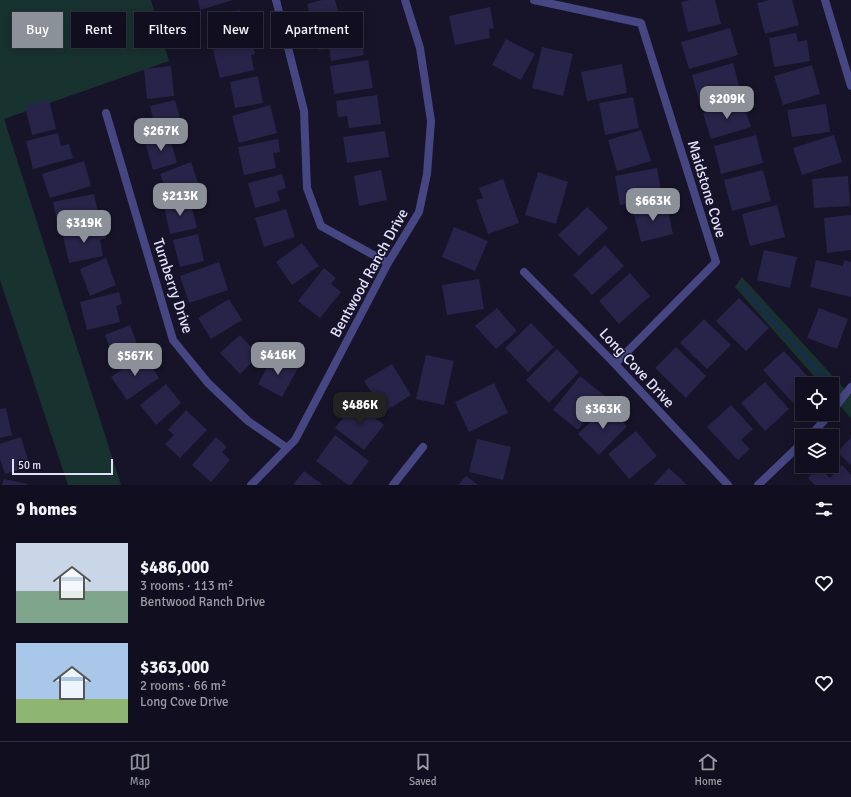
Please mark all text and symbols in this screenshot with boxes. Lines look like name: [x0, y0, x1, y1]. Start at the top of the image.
chip: Buy: [12, 12, 63, 48]
chip: Rent: [71, 12, 126, 48]
chip: Filters: [134, 12, 200, 48]
chip: New: [208, 12, 263, 48]
chip: Apartment: [271, 12, 363, 48]
pin: $209K: [699, 86, 755, 120]
text: $209K: [709, 91, 745, 107]
pin: $267K: [133, 118, 189, 152]
text: $267K: [143, 123, 179, 139]
street label: Maidstone Cove: [684, 138, 730, 240]
pin: $213K: [152, 183, 208, 217]
text: $213K: [162, 188, 198, 204]
pin: $663K: [625, 188, 681, 222]
text: $663K: [635, 193, 671, 209]
street label: Bentwood Ranch Drive: [326, 205, 412, 341]
pin: $319K: [56, 210, 112, 244]
text: $319K: [66, 215, 102, 231]
street label: Turnberry Drive: [149, 236, 197, 336]
street label: Long Cove Drive: [596, 324, 678, 412]
pin: $416K: [250, 342, 306, 376]
pin: $567K: [107, 343, 163, 377]
text: $416K: [260, 347, 296, 363]
text: $567K: [117, 348, 153, 364]
map controls: [795, 377, 839, 473]
button: locate: [795, 377, 839, 421]
pin: $486K: [332, 392, 388, 426]
pin: $363K: [575, 396, 631, 430]
text: $486K: [342, 397, 378, 413]
text: $363K: [585, 401, 621, 417]
button: layers: [795, 429, 839, 473]
scale bar: [12, 457, 113, 476]
text: 50 m: [18, 459, 41, 472]
icon: filters: [813, 498, 835, 520]
text: 9 homes: [16, 499, 77, 520]
text: $486,000: [140, 557, 209, 578]
icon: home: [48, 559, 96, 607]
icon: heart: [813, 572, 835, 594]
text: 3 rooms · 113 m²: [140, 578, 233, 594]
text: Bentwood Ranch Drive: [140, 594, 265, 610]
text: $363,000: [140, 657, 209, 678]
icon: home: [48, 659, 96, 707]
icon: heart: [813, 672, 835, 694]
text: 2 rooms · 66 m²: [140, 678, 226, 694]
text: Long Cove Drive: [140, 694, 229, 710]
tab: Map: [129, 751, 151, 788]
tab: Saved: [409, 751, 437, 788]
tab: Home: [695, 751, 722, 788]

